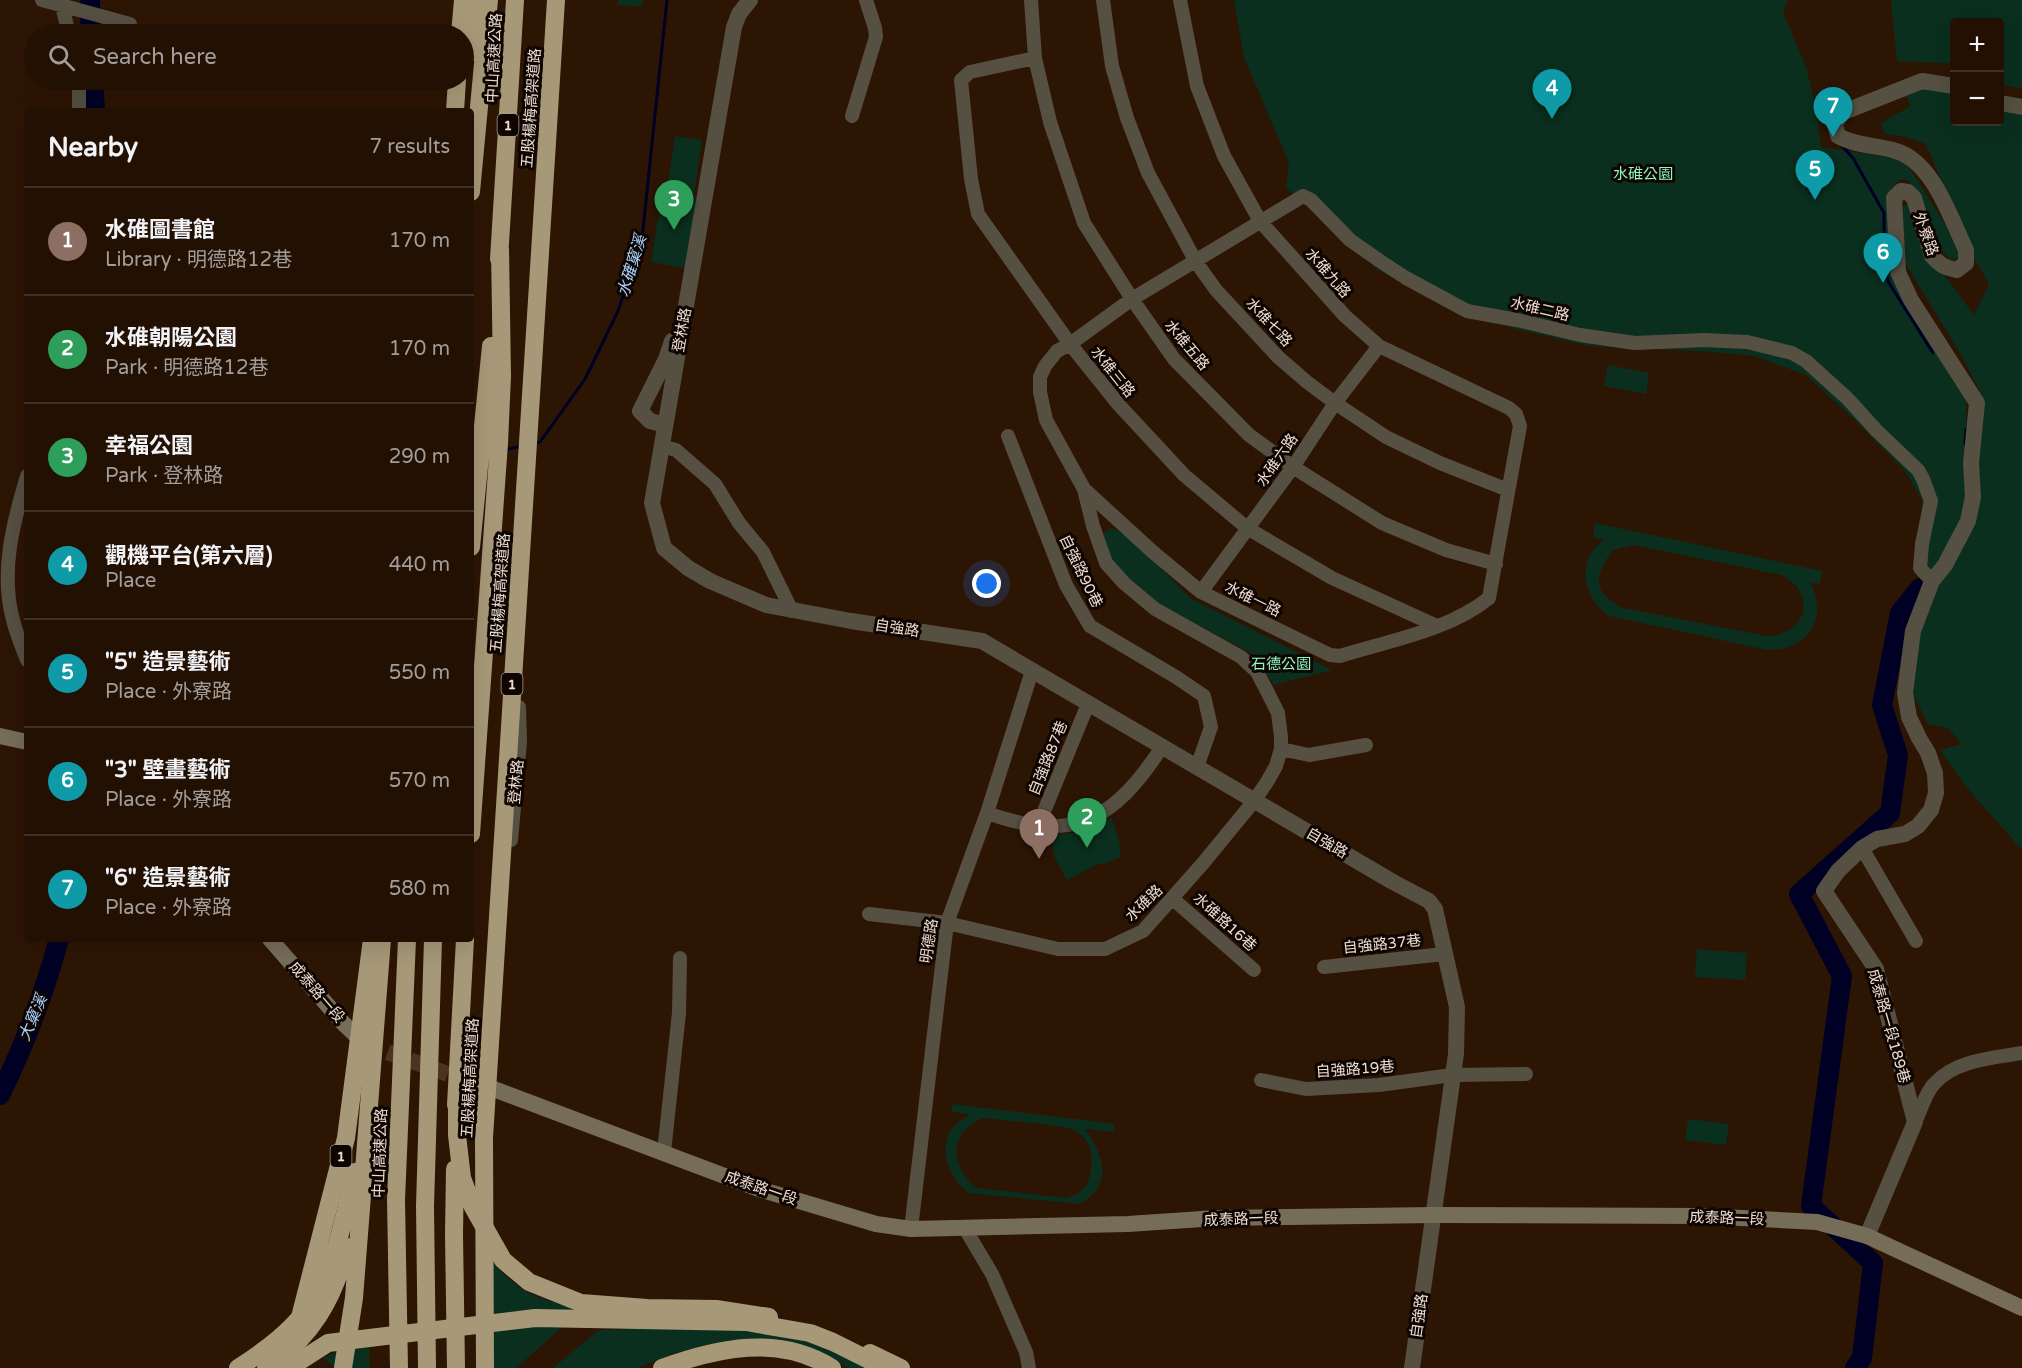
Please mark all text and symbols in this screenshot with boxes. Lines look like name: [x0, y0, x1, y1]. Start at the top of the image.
street label: 中山高速公路: [483, 13, 505, 103]
map controls: [1950, 18, 2004, 126]
button: +: [1950, 18, 2004, 72]
search box: [24, 24, 474, 90]
icon: search: [45, 41, 78, 74]
text: Search here: [93, 44, 217, 70]
street label: 五股楊梅高架道路: [518, 48, 544, 168]
pin: 4: [1532, 70, 1572, 119]
button: −: [1950, 72, 2004, 126]
pin: 7: [1814, 88, 1852, 137]
road number: 1: [498, 114, 518, 136]
text: Nearby: [48, 132, 138, 163]
text: 7 results: [370, 135, 450, 159]
pin: 5: [1796, 150, 1834, 200]
park label: 水碓公園: [1613, 165, 1673, 183]
pin: 3: [654, 180, 694, 230]
street label: 外寮路: [1910, 210, 1942, 258]
text: 水碓圖書館: [105, 217, 215, 243]
text: 1: [61, 229, 74, 253]
text: 170 m: [389, 229, 450, 253]
water label: 水確窠溪: [613, 231, 652, 300]
pin: 6: [1864, 234, 1902, 283]
street label: 水碓九路: [1302, 244, 1354, 302]
text: Library · 明德路12巷: [105, 248, 292, 272]
street label: 水碓二路: [1509, 293, 1571, 325]
street label: 水碓七路: [1242, 294, 1296, 350]
street label: 登林路: [669, 306, 695, 354]
street label: 水碓五路: [1161, 316, 1213, 374]
text: 水碓朝陽公園: [105, 325, 237, 351]
text: 2: [61, 337, 74, 361]
text: 170 m: [389, 337, 450, 361]
street label: 水碓三路: [1087, 343, 1139, 401]
text: Park · 明德路12巷: [105, 356, 268, 380]
street label: 水碓六路: [1252, 430, 1302, 490]
text: 幸福公園: [105, 433, 193, 459]
text: 3: [61, 445, 74, 469]
text: 290 m: [389, 445, 450, 469]
text: Park · 登林路: [105, 464, 223, 488]
street label: 自強路90巷: [1056, 532, 1106, 610]
street label: 五股楊梅高架道路: [487, 533, 513, 653]
text: 觀機平台(第六層): [105, 543, 273, 569]
text: 4: [61, 553, 74, 577]
text: 440 m: [389, 553, 450, 577]
text: Place: [105, 569, 156, 593]
your location: [972, 569, 1001, 598]
street label: 水碓一路: [1222, 578, 1284, 620]
street label: 自強路: [873, 616, 921, 640]
text: "5" 造景藝術: [105, 649, 231, 675]
park label: 石德公園: [1251, 655, 1311, 673]
text: 5: [61, 661, 74, 685]
text: 550 m: [389, 661, 450, 685]
road number: 1: [502, 673, 522, 695]
text: Place · 外寮路: [105, 680, 232, 704]
street label: 自強路87巷: [1025, 718, 1071, 798]
text: "3" 壁畫藝術: [105, 757, 231, 783]
street label: 登林路: [505, 759, 527, 805]
text: 6: [61, 769, 74, 793]
text: 570 m: [389, 769, 450, 793]
text: Place · 外寮路: [105, 788, 232, 812]
pin: 2: [1068, 798, 1106, 848]
pin: 1: [1020, 810, 1058, 859]
street label: 自強路: [1303, 824, 1351, 862]
text: "6" 造景藝術: [105, 865, 231, 891]
text: 7: [61, 877, 74, 901]
text: 580 m: [389, 877, 450, 901]
street label: 水碓路: [1122, 881, 1166, 925]
street label: 水碓路16巷: [1190, 889, 1260, 955]
text: Place · 外寮路: [105, 896, 232, 920]
street label: 明德路: [917, 917, 941, 965]
street label: 自強路37巷: [1342, 931, 1422, 957]
street label: 成泰路一段: [286, 958, 348, 1026]
street label: 成泰路一段189巷: [1864, 967, 1914, 1085]
water label: 大窠溪: [14, 990, 52, 1044]
street label: 五股楊梅高架道路: [458, 1018, 482, 1138]
street label: 自強路19巷: [1315, 1057, 1395, 1081]
street label: 中山高速公路: [369, 1108, 391, 1198]
road number: 1: [330, 1145, 352, 1167]
street label: 成泰路一段: [723, 1167, 799, 1209]
street label: 成泰路一段: [1689, 1208, 1765, 1228]
street label: 成泰路一段: [1203, 1209, 1279, 1229]
street label: 自強路: [1407, 1292, 1431, 1340]

